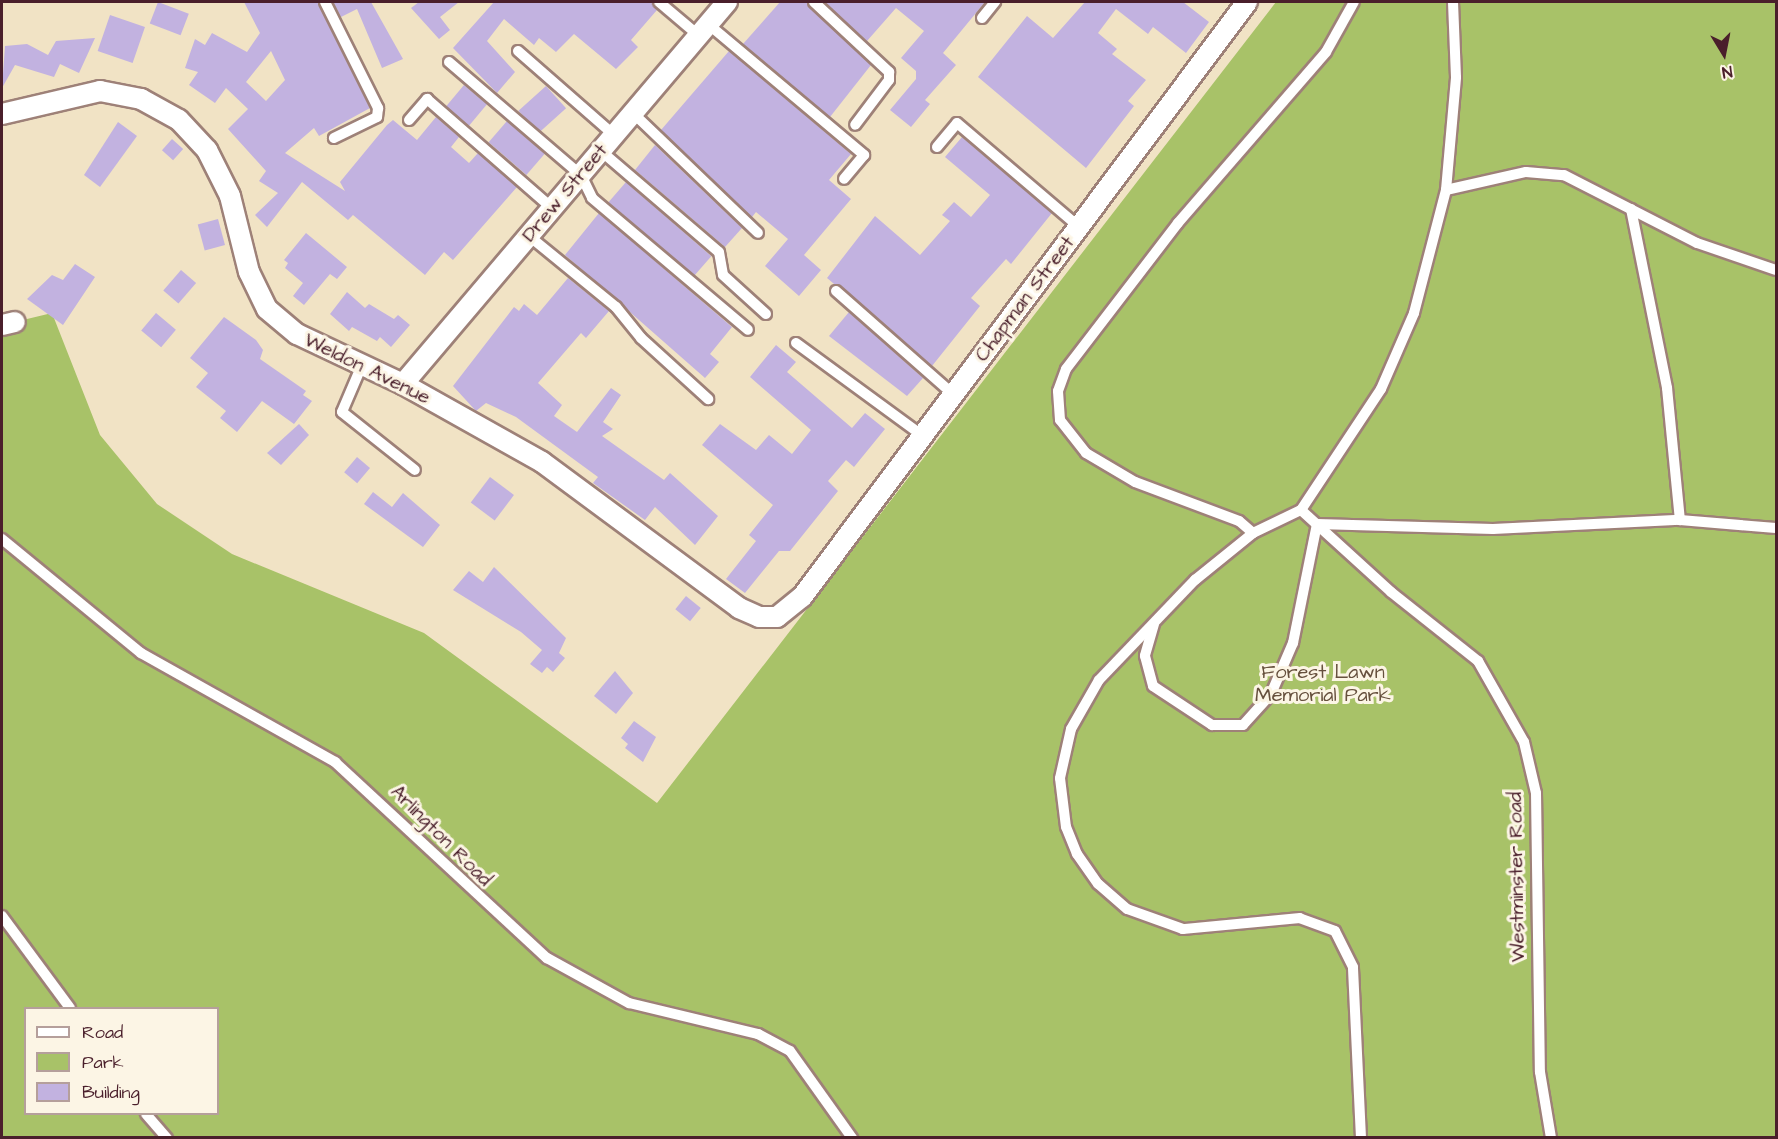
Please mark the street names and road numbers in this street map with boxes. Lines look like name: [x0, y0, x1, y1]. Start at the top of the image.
street label: Drew Street: [517, 139, 613, 247]
street label: Chapman Street: [970, 232, 1080, 366]
street label: Weldon Avenue: [300, 328, 434, 410]
street label: Arlington Road: [385, 780, 497, 892]
street label: Westminster Road: [1504, 792, 1530, 962]

